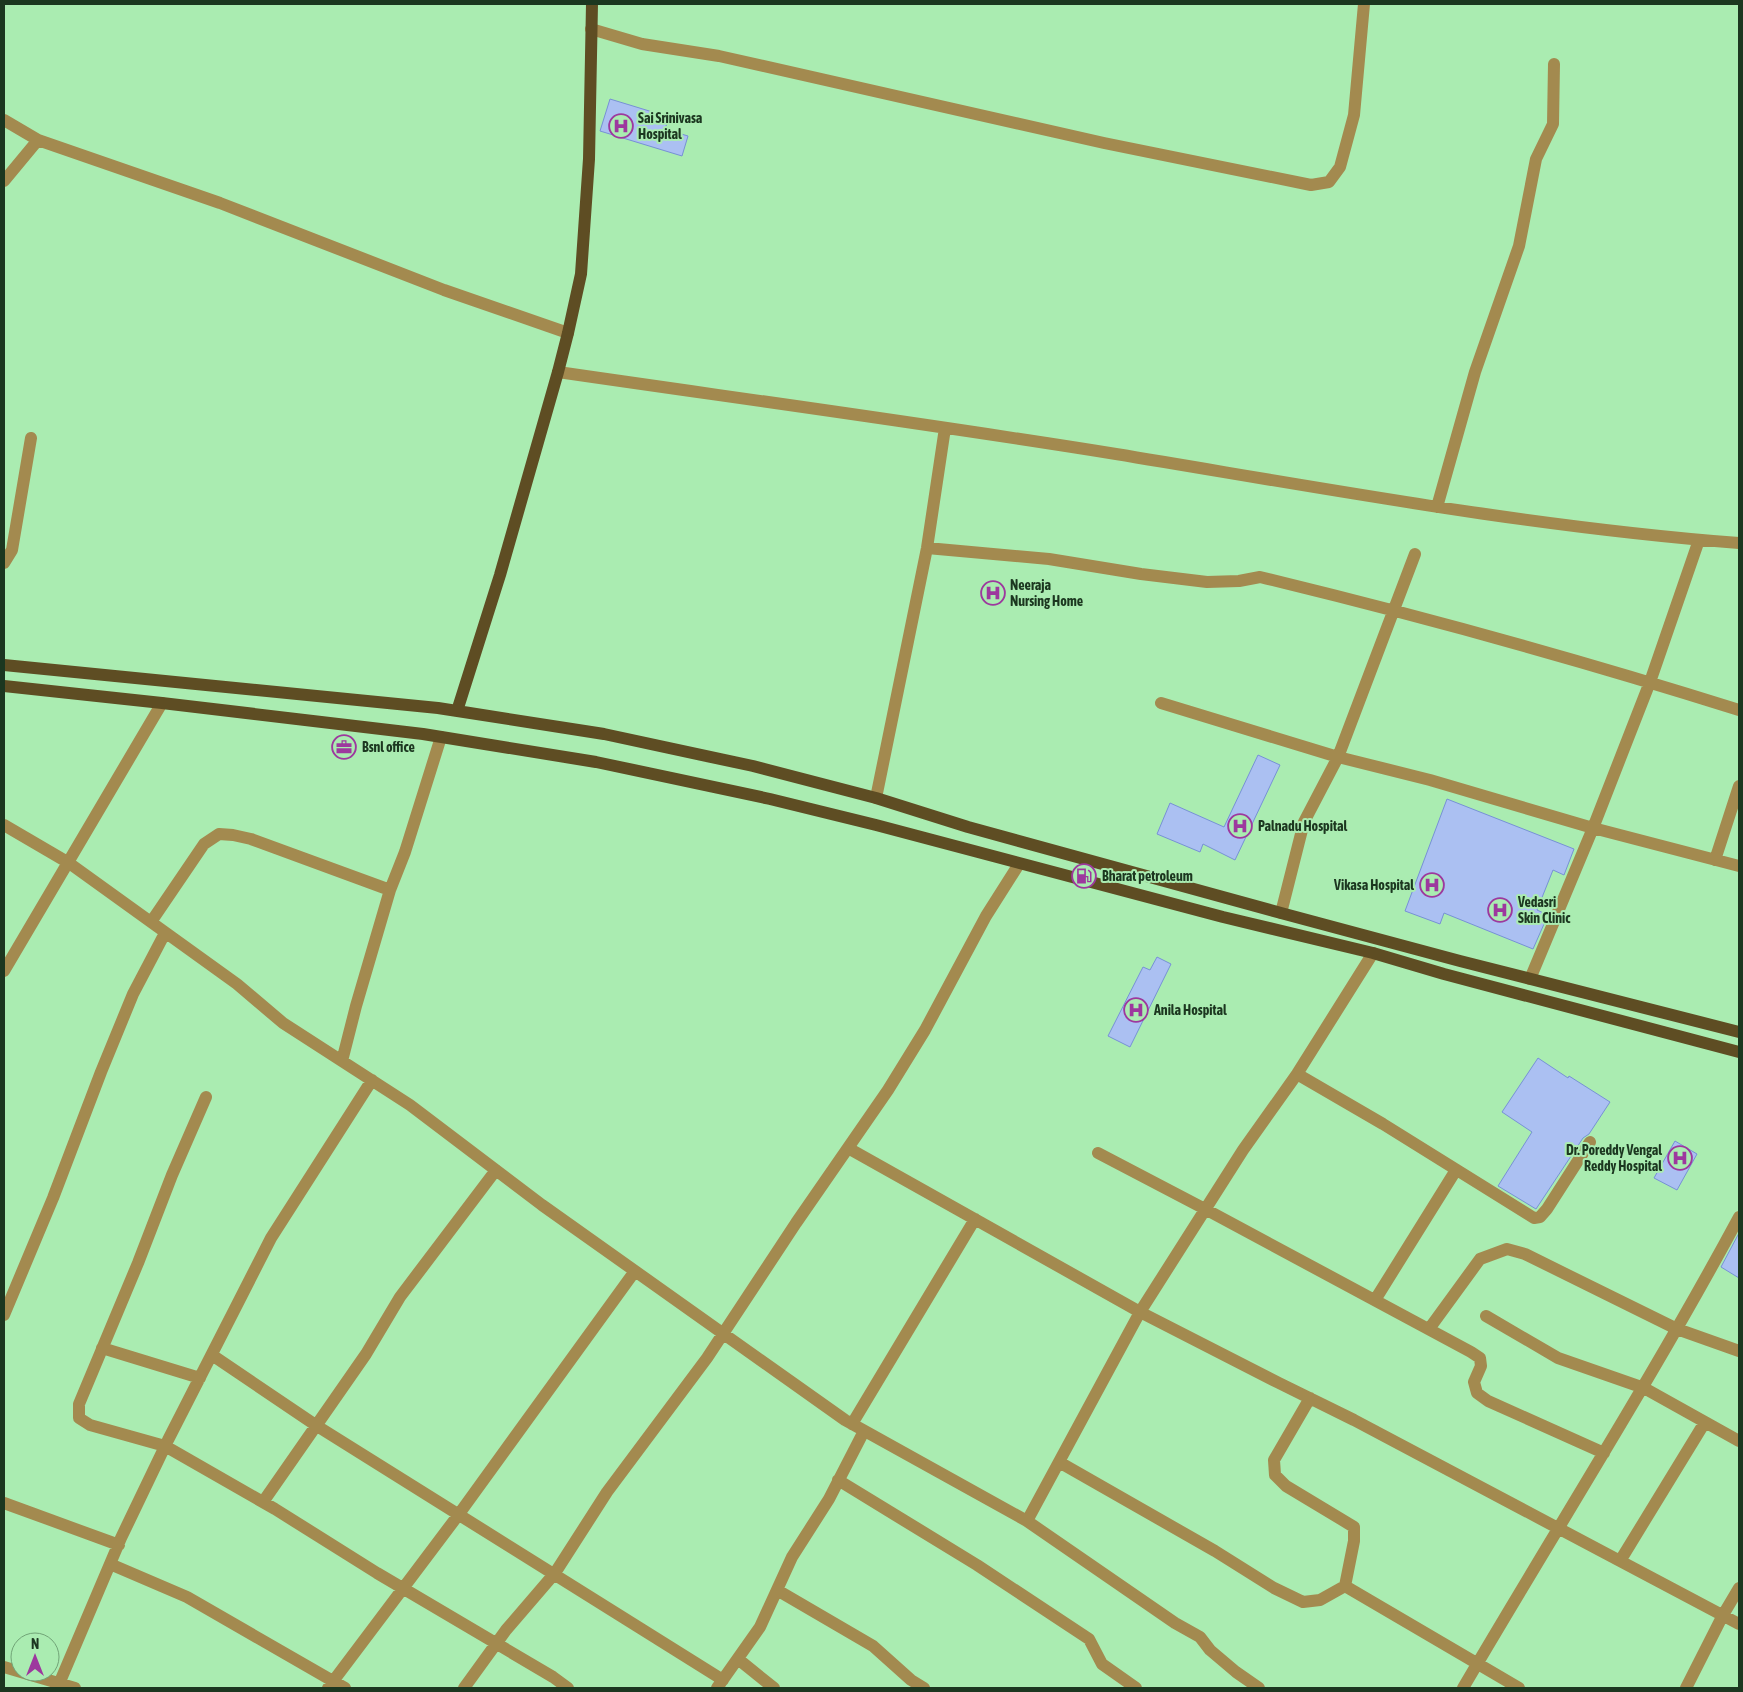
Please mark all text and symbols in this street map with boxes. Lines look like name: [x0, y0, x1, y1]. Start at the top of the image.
place label: Sai Srinivasa Hospital: [638, 110, 703, 142]
hospital icon: Sai Srinivasa Hospital: [608, 113, 634, 139]
place label: Neeraja Nursing Home: [1010, 577, 1083, 609]
hospital icon: Neeraja Nursing Home: [980, 580, 1006, 606]
office icon: Bsnl office: [331, 734, 357, 760]
place label: Bsnl office: [362, 739, 415, 755]
hospital icon: Palnadu Hospital: [1227, 813, 1253, 839]
place label: Palnadu Hospital: [1258, 818, 1347, 834]
fuel station icon: Bharat petroleum: [1071, 863, 1097, 889]
place label: Bharat petroleum: [1102, 868, 1193, 884]
hospital icon: Vikasa Hospital: [1419, 872, 1445, 898]
place label: Vikasa Hospital: [1333, 877, 1414, 893]
place label: Vedasri Skin Clinic: [1517, 894, 1571, 926]
hospital icon: Vedasri Skin Clinic: [1487, 897, 1513, 923]
hospital icon: Anila Hospital: [1123, 997, 1149, 1023]
place label: Anila Hospital: [1153, 1002, 1227, 1018]
place label: Dr. Poreddy Vengal Reddy Hospital: [1566, 1142, 1662, 1174]
hospital icon: Dr. Poreddy Vengal Reddy Hospital: [1667, 1145, 1693, 1171]
north arrow: [10, 1632, 60, 1682]
text: N: [31, 1636, 39, 1652]

